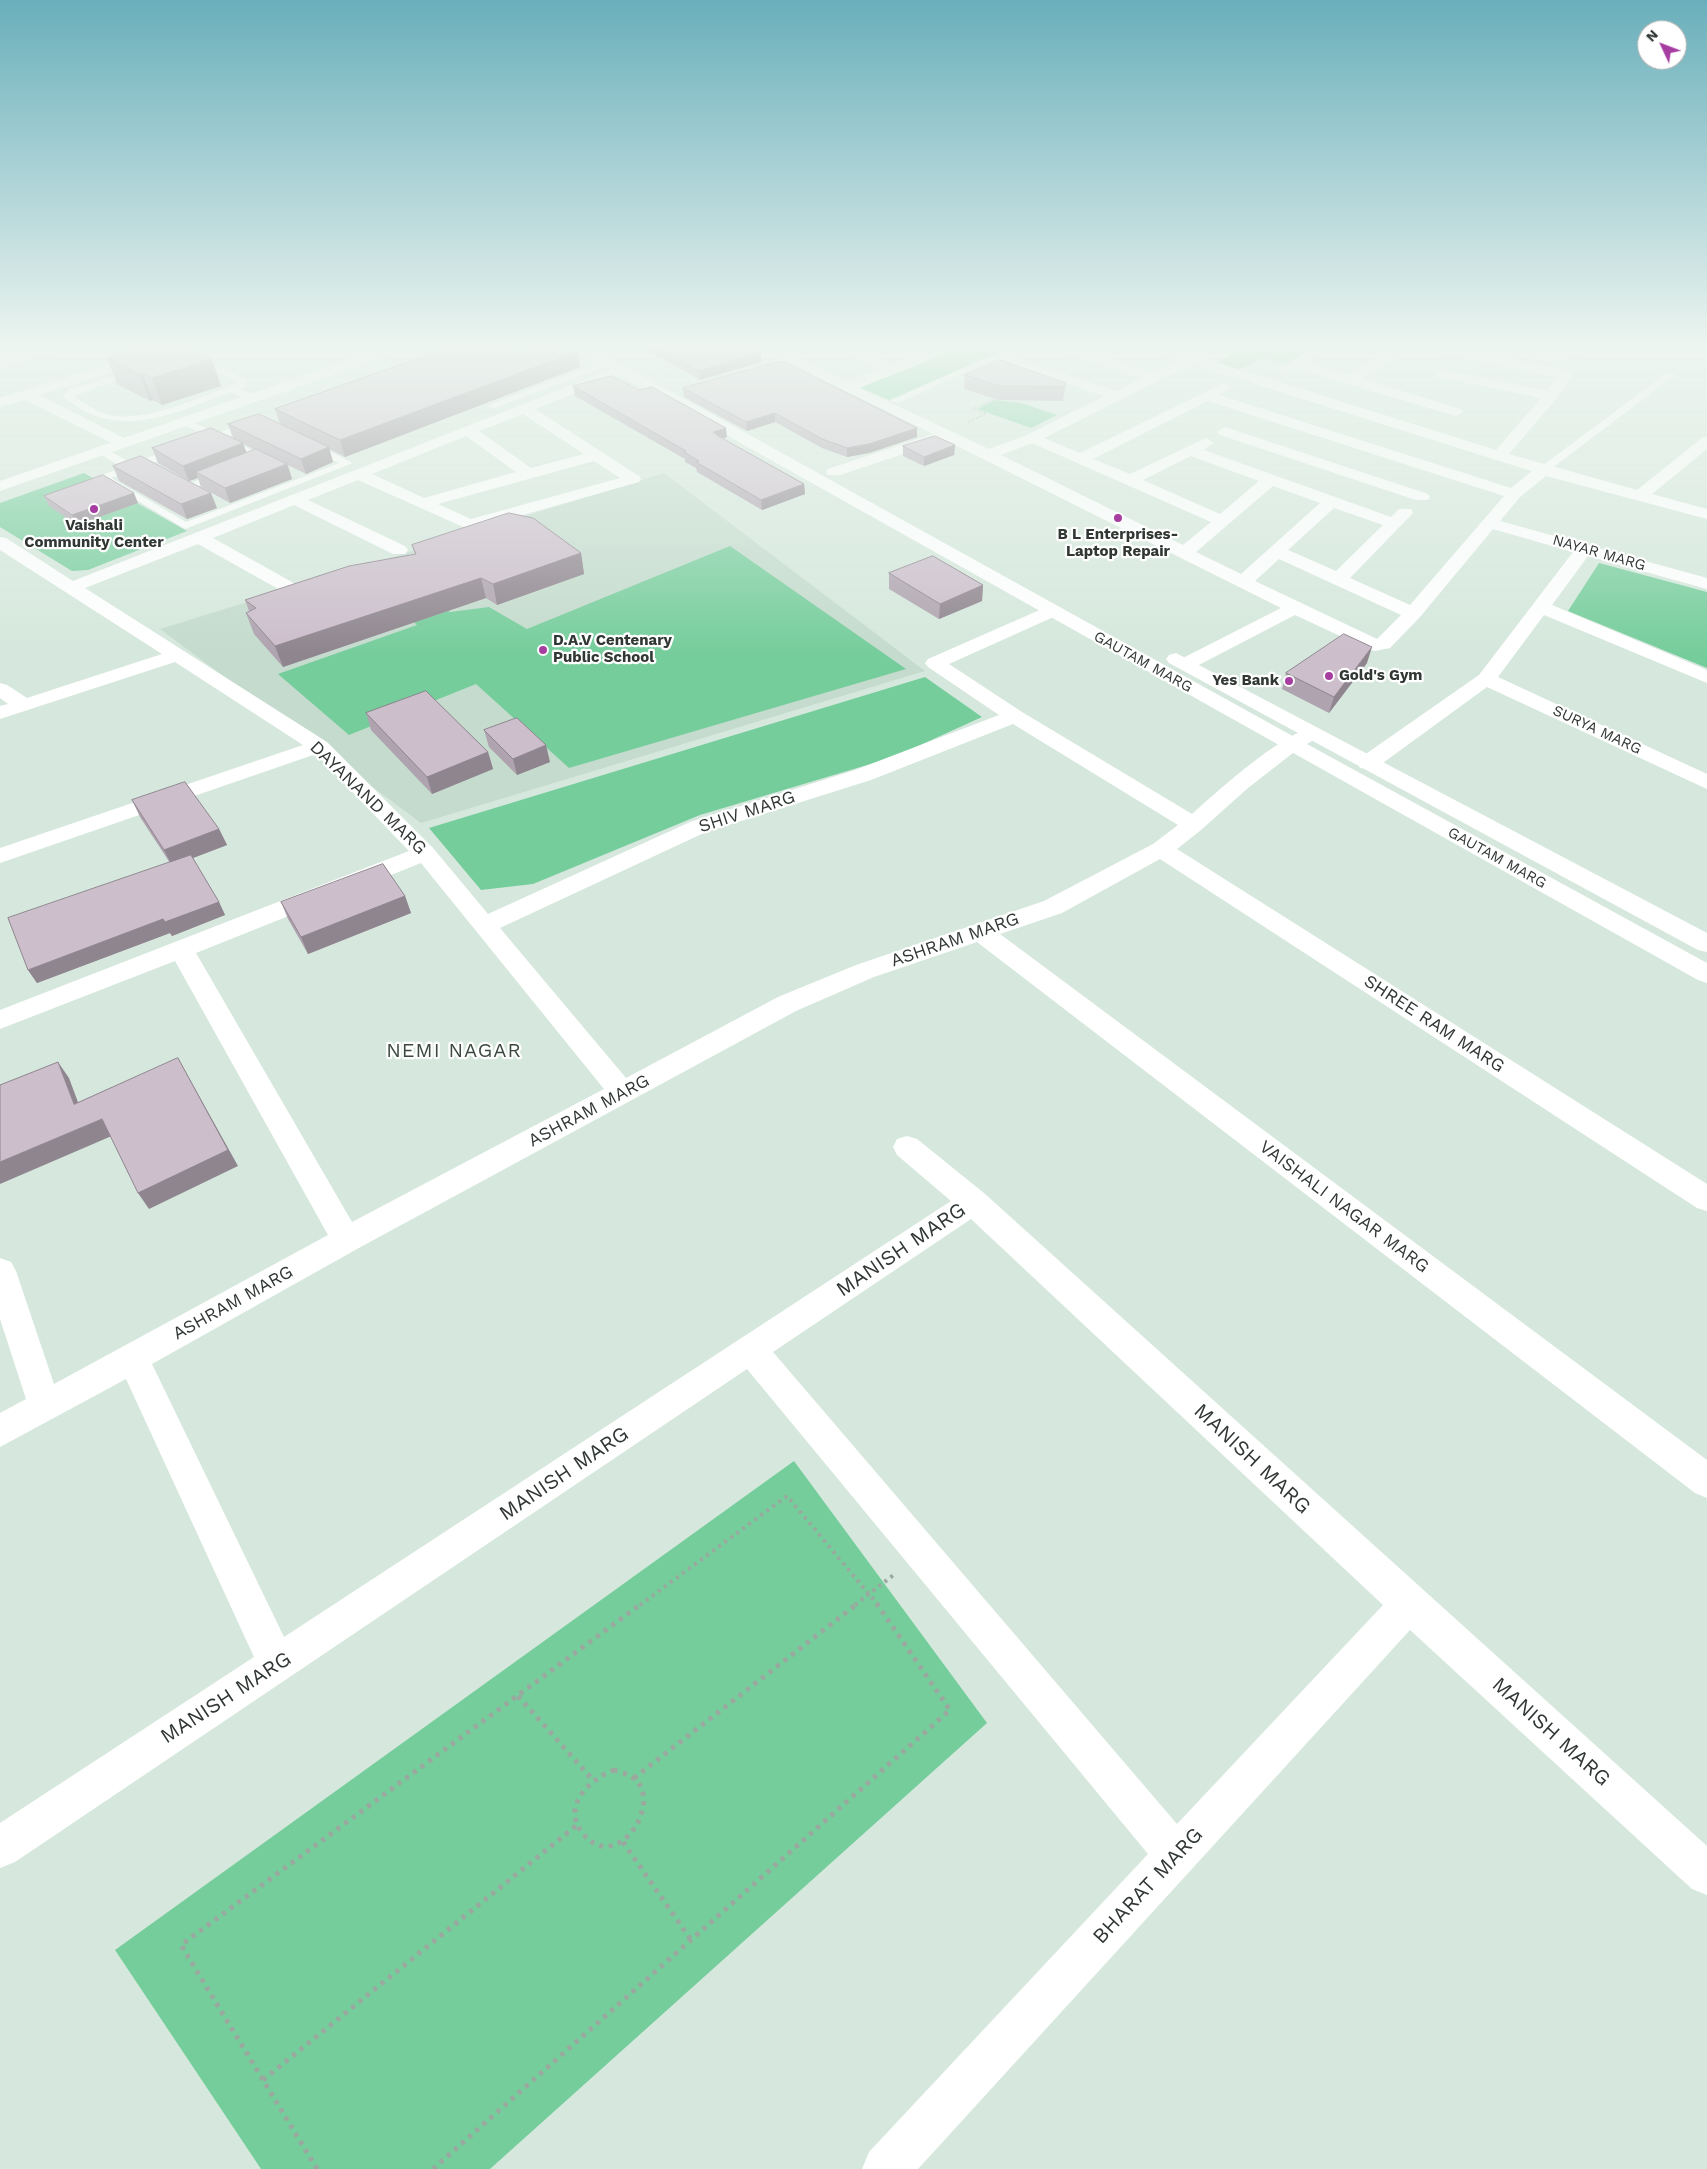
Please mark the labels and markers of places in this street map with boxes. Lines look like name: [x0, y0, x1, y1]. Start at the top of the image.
marker: Vaishali Community Center: [88, 503, 100, 515]
marker: B L Enterprises- Laptop Repair: [1112, 512, 1124, 524]
place label: Vaishali Community Center: [24, 517, 164, 552]
place label: B L Enterprises- Laptop Repair: [1057, 526, 1179, 561]
place label: D.A.V Centenary Public School: [553, 632, 672, 667]
marker: D.A.V Centenary Public School: [537, 644, 549, 656]
place label: Gold's Gym: [1339, 667, 1422, 685]
marker: Gold's Gym: [1323, 670, 1335, 682]
place label: Yes Bank: [1212, 672, 1279, 690]
marker: Yes Bank: [1283, 675, 1295, 687]

